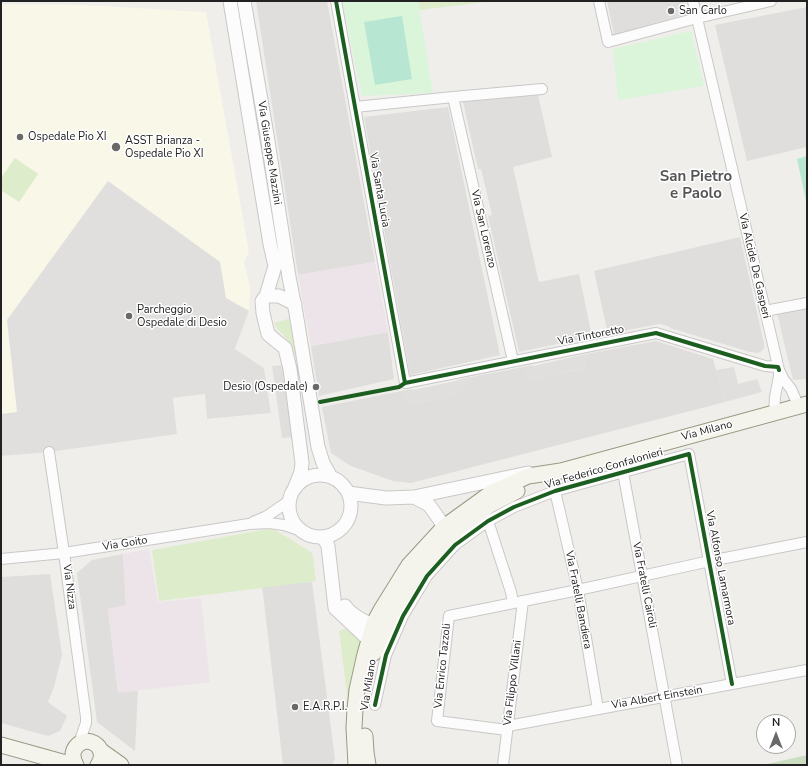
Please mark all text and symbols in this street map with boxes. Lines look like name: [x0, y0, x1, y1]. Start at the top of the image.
place label: San Carlo: [679, 4, 727, 18]
marker: San Carlo: [666, 6, 676, 16]
street label: Via Giuseppe Mazzini: [254, 100, 284, 206]
place label: Ospedale Pio XI: [28, 130, 107, 144]
marker: Ospedale Pio XI: [15, 132, 25, 142]
place label: ASST Brianza - Ospedale Pio XI: [125, 134, 204, 160]
marker: ASST Brianza - Ospedale Pio XI: [110, 141, 122, 153]
street label: Via Santa Lucia: [366, 152, 392, 228]
district label: San Pietro e Paolo: [660, 168, 732, 203]
street label: Via San Lorenzo: [468, 189, 498, 269]
street label: Via Alcide De Gasperi: [735, 212, 773, 320]
place label: Parcheggio Ospedale di Desio: [137, 303, 227, 329]
marker: Parcheggio Ospedale di Desio: [124, 311, 134, 321]
street label: Via Tintoretto: [557, 323, 625, 349]
place label: Desio (Ospedale): [223, 380, 308, 394]
marker: Desio (Ospedale): [311, 382, 321, 392]
street label: Via Milano: [680, 418, 734, 444]
street label: Via Federico Confalonieri: [543, 446, 665, 492]
street label: Via Alfonso Lamarmora: [702, 510, 738, 626]
street label: Via Goito: [102, 534, 148, 554]
street label: Via Fratelli Cairoli: [629, 541, 659, 629]
street label: Via Fratelli Bandiera: [562, 550, 594, 650]
street label: Via Nizza: [60, 564, 78, 610]
street label: Via Enrico Tazzoli: [432, 623, 454, 709]
street label: Via Filippo Villani: [501, 639, 525, 727]
street label: Via Milano: [358, 658, 380, 712]
street label: Via Albert Einstein: [610, 684, 704, 712]
place label: E.A.R.P.I.: [303, 700, 347, 714]
marker: E.A.R.P.I.: [290, 702, 300, 712]
north arrow: [756, 714, 796, 754]
text: N: [772, 715, 780, 730]

